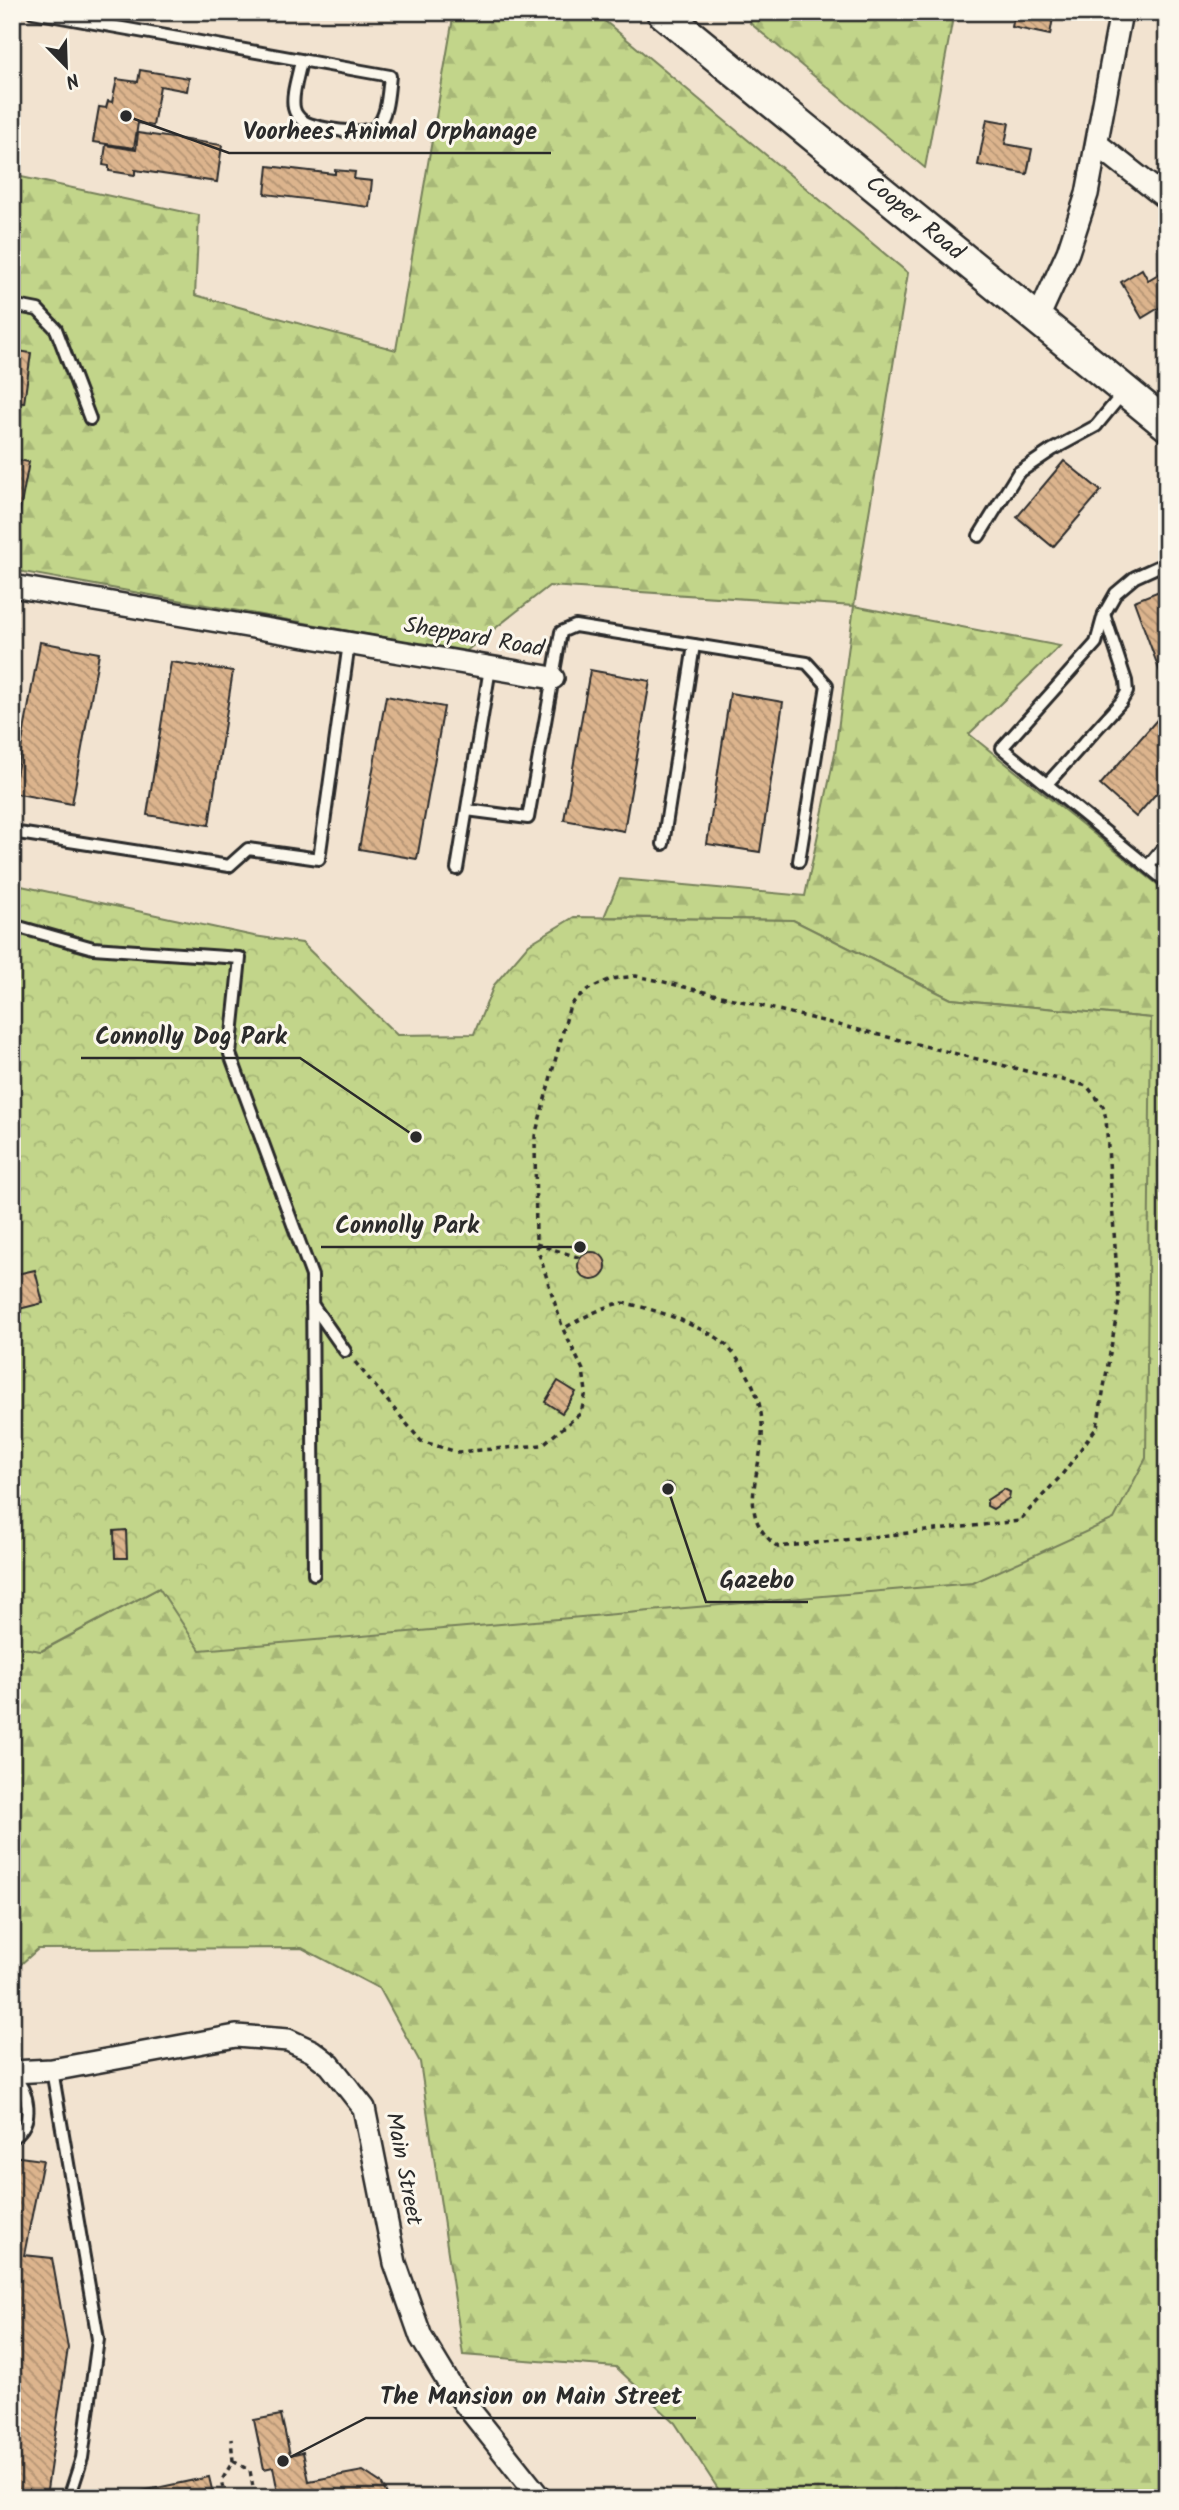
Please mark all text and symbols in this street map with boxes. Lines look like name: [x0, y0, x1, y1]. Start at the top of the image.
north arrow: [32, 32, 102, 102]
text: N: [60, 64, 83, 96]
callout: Voorhees Animal Orphanage: [229, 108, 551, 153]
text: Voorhees Animal Orphanage: [243, 113, 537, 152]
street label: Cooper Road: [857, 167, 972, 270]
street label: Sheppard Road: [401, 608, 548, 668]
callout: Connolly Dog Park: [81, 1013, 300, 1058]
text: Connolly Dog Park: [95, 1018, 288, 1057]
callout: Connolly Park: [321, 1202, 493, 1247]
text: Connolly Park: [335, 1207, 480, 1246]
callout: Gazebo: [706, 1557, 808, 1602]
text: Gazebo: [720, 1562, 794, 1601]
street label: Main Street: [374, 2110, 432, 2230]
callout: The Mansion on Main Street: [366, 2373, 696, 2418]
text: The Mansion on Main Street: [380, 2378, 683, 2417]

